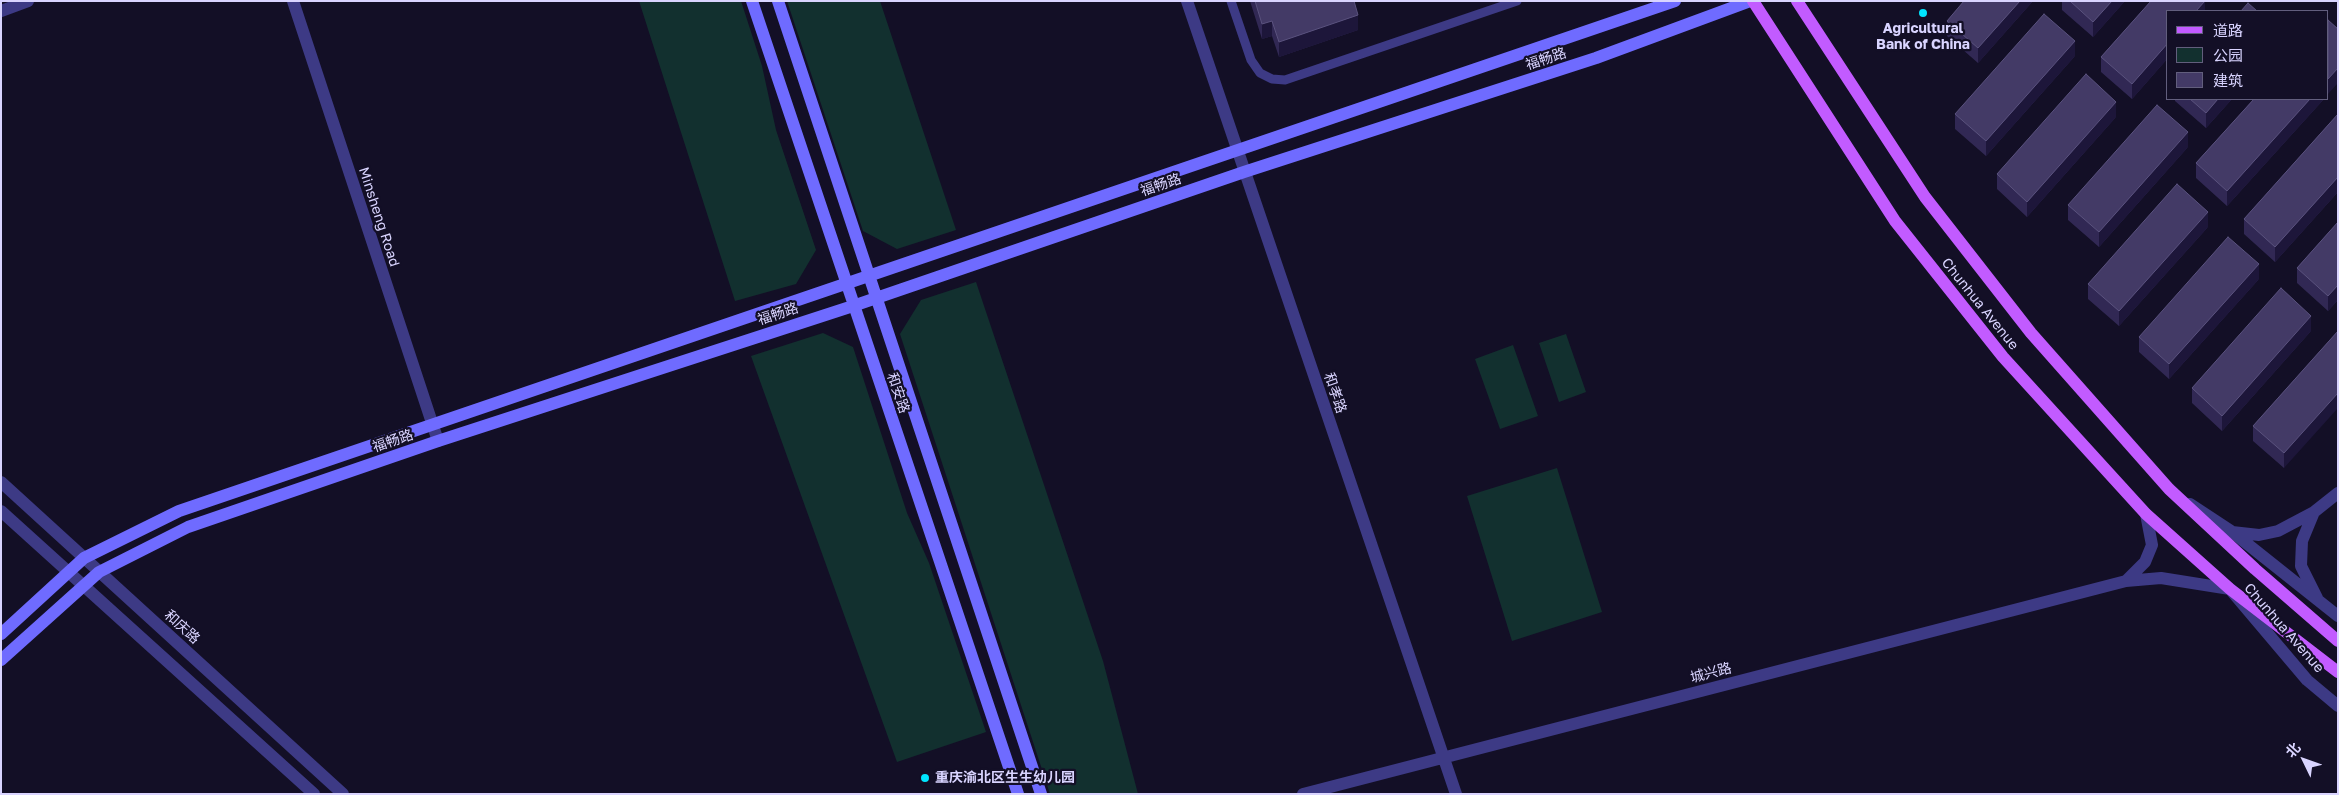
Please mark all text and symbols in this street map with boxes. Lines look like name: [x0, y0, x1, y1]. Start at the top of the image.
marker: Agricultural Bank of China: [1917, 7, 1929, 19]
legend: [2166, 10, 2329, 100]
place label: Agricultural Bank of China: [1876, 21, 1970, 54]
text: 道路: [2213, 21, 2243, 39]
street label: 福畅路: [1523, 45, 1569, 73]
text: 公园: [2213, 46, 2243, 64]
text: 建筑: [2213, 71, 2243, 89]
street label: Minsheng Road: [355, 165, 403, 269]
street label: 福畅路: [1138, 170, 1184, 200]
street label: Chunhua Avenue: [1938, 255, 2022, 353]
street label: 福畅路: [755, 300, 801, 328]
street label: 和安路: [883, 370, 913, 416]
street label: 和孝路: [1320, 370, 1350, 416]
street label: 福畅路: [370, 426, 416, 456]
street label: Chunhua Avenue: [2241, 580, 2327, 676]
street label: 和庆路: [161, 607, 203, 647]
street label: 城兴路: [1689, 660, 1733, 686]
north arrow: [2279, 735, 2329, 785]
text: 北: [2281, 739, 2303, 761]
place label: 重庆渝北区生生幼儿园: [935, 770, 1075, 786]
marker: 重庆渝北区生生幼儿园: [919, 772, 931, 784]

